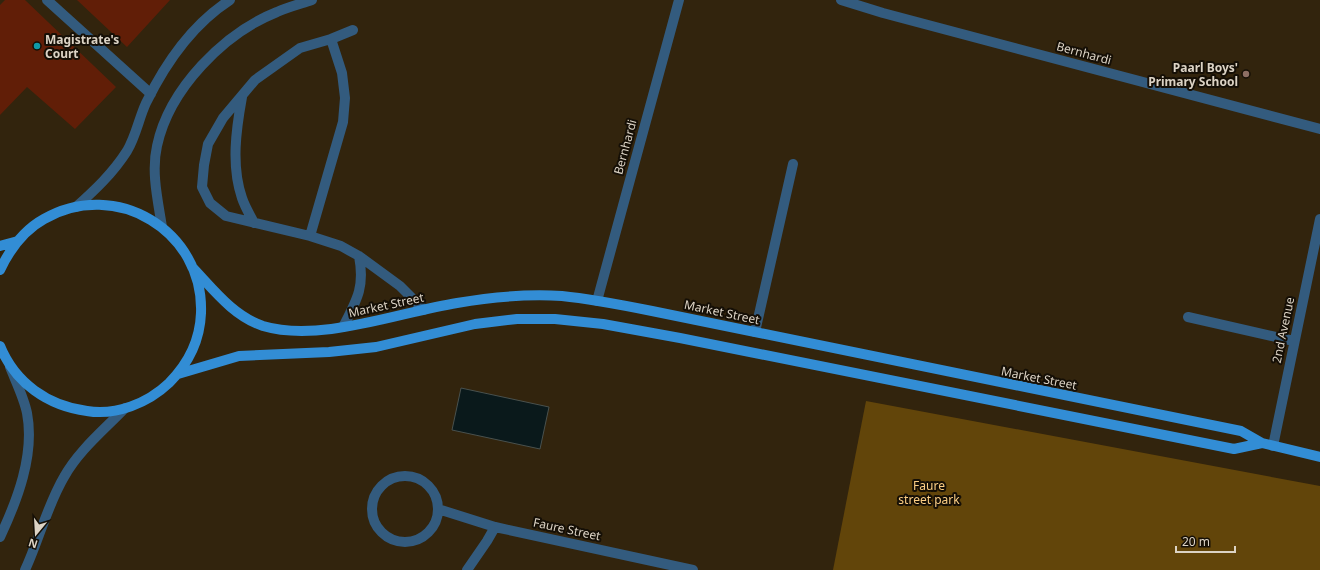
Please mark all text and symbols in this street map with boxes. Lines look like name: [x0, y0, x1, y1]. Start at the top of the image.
place label: Magistrate's Court: [45, 31, 119, 62]
street label: Bernhardi: [1055, 38, 1113, 68]
marker: Magistrate's Court: [32, 41, 42, 51]
place label: Paarl Boys' Primary School: [1148, 59, 1238, 90]
marker: Paarl Boys' Primary School: [1241, 69, 1251, 79]
street label: Bernhardi: [610, 118, 640, 176]
street label: Market Street: [347, 289, 426, 321]
street label: 2nd Avenue: [1268, 295, 1298, 364]
street label: Market Street: [683, 296, 762, 328]
street label: Market Street: [1000, 362, 1079, 394]
park label: Faure street park: [898, 477, 960, 508]
north arrow: [16, 514, 56, 554]
street label: Faure Street: [532, 514, 603, 545]
scale bar: [1176, 528, 1235, 554]
text: 20 m: [1182, 533, 1210, 550]
text: N: [26, 535, 39, 553]

